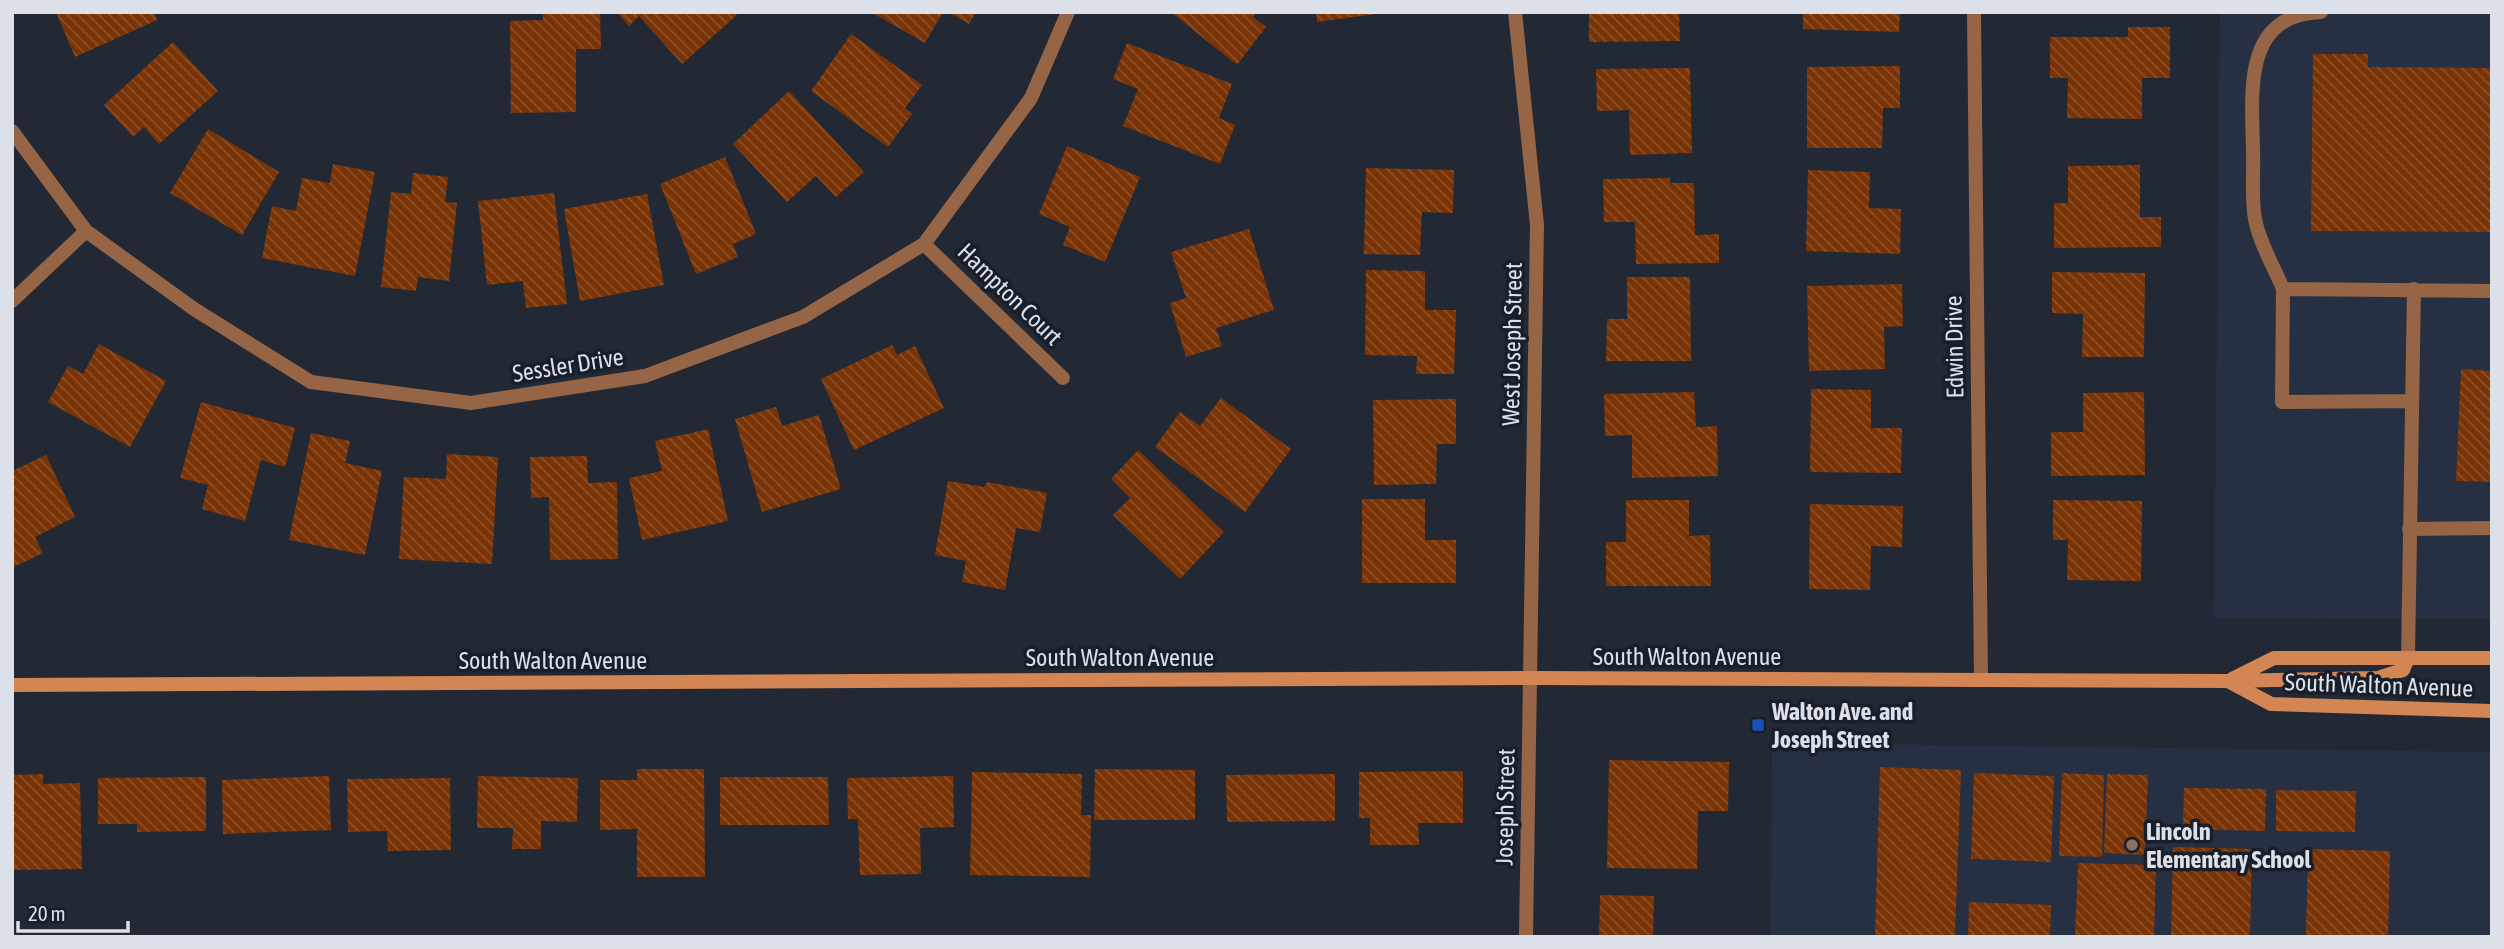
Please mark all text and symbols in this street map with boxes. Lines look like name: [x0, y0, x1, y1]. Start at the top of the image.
street label: Hampton Court: [952, 238, 1068, 350]
street label: West Joseph Street: [1497, 262, 1527, 426]
street label: Edwin Drive: [1940, 295, 1968, 399]
street label: Sessler Drive: [511, 343, 625, 387]
street label: South Walton Avenue: [1593, 643, 1781, 670]
street label: South Walton Avenue: [1026, 644, 1214, 671]
street label: South Walton Avenue: [459, 647, 647, 674]
street label: South Walton Avenue: [2284, 668, 2474, 702]
place label: Walton Ave. and Joseph Street: [1771, 698, 1913, 753]
marker: Walton Ave. and Joseph Street: [1750, 717, 1766, 733]
street label: Joseph Street: [1490, 748, 1520, 866]
place label: Lincoln Elementary School: [2146, 818, 2312, 873]
marker: Lincoln Elementary School: [2124, 837, 2140, 853]
scale bar: [18, 890, 128, 934]
text: 20 m: [28, 901, 66, 925]

